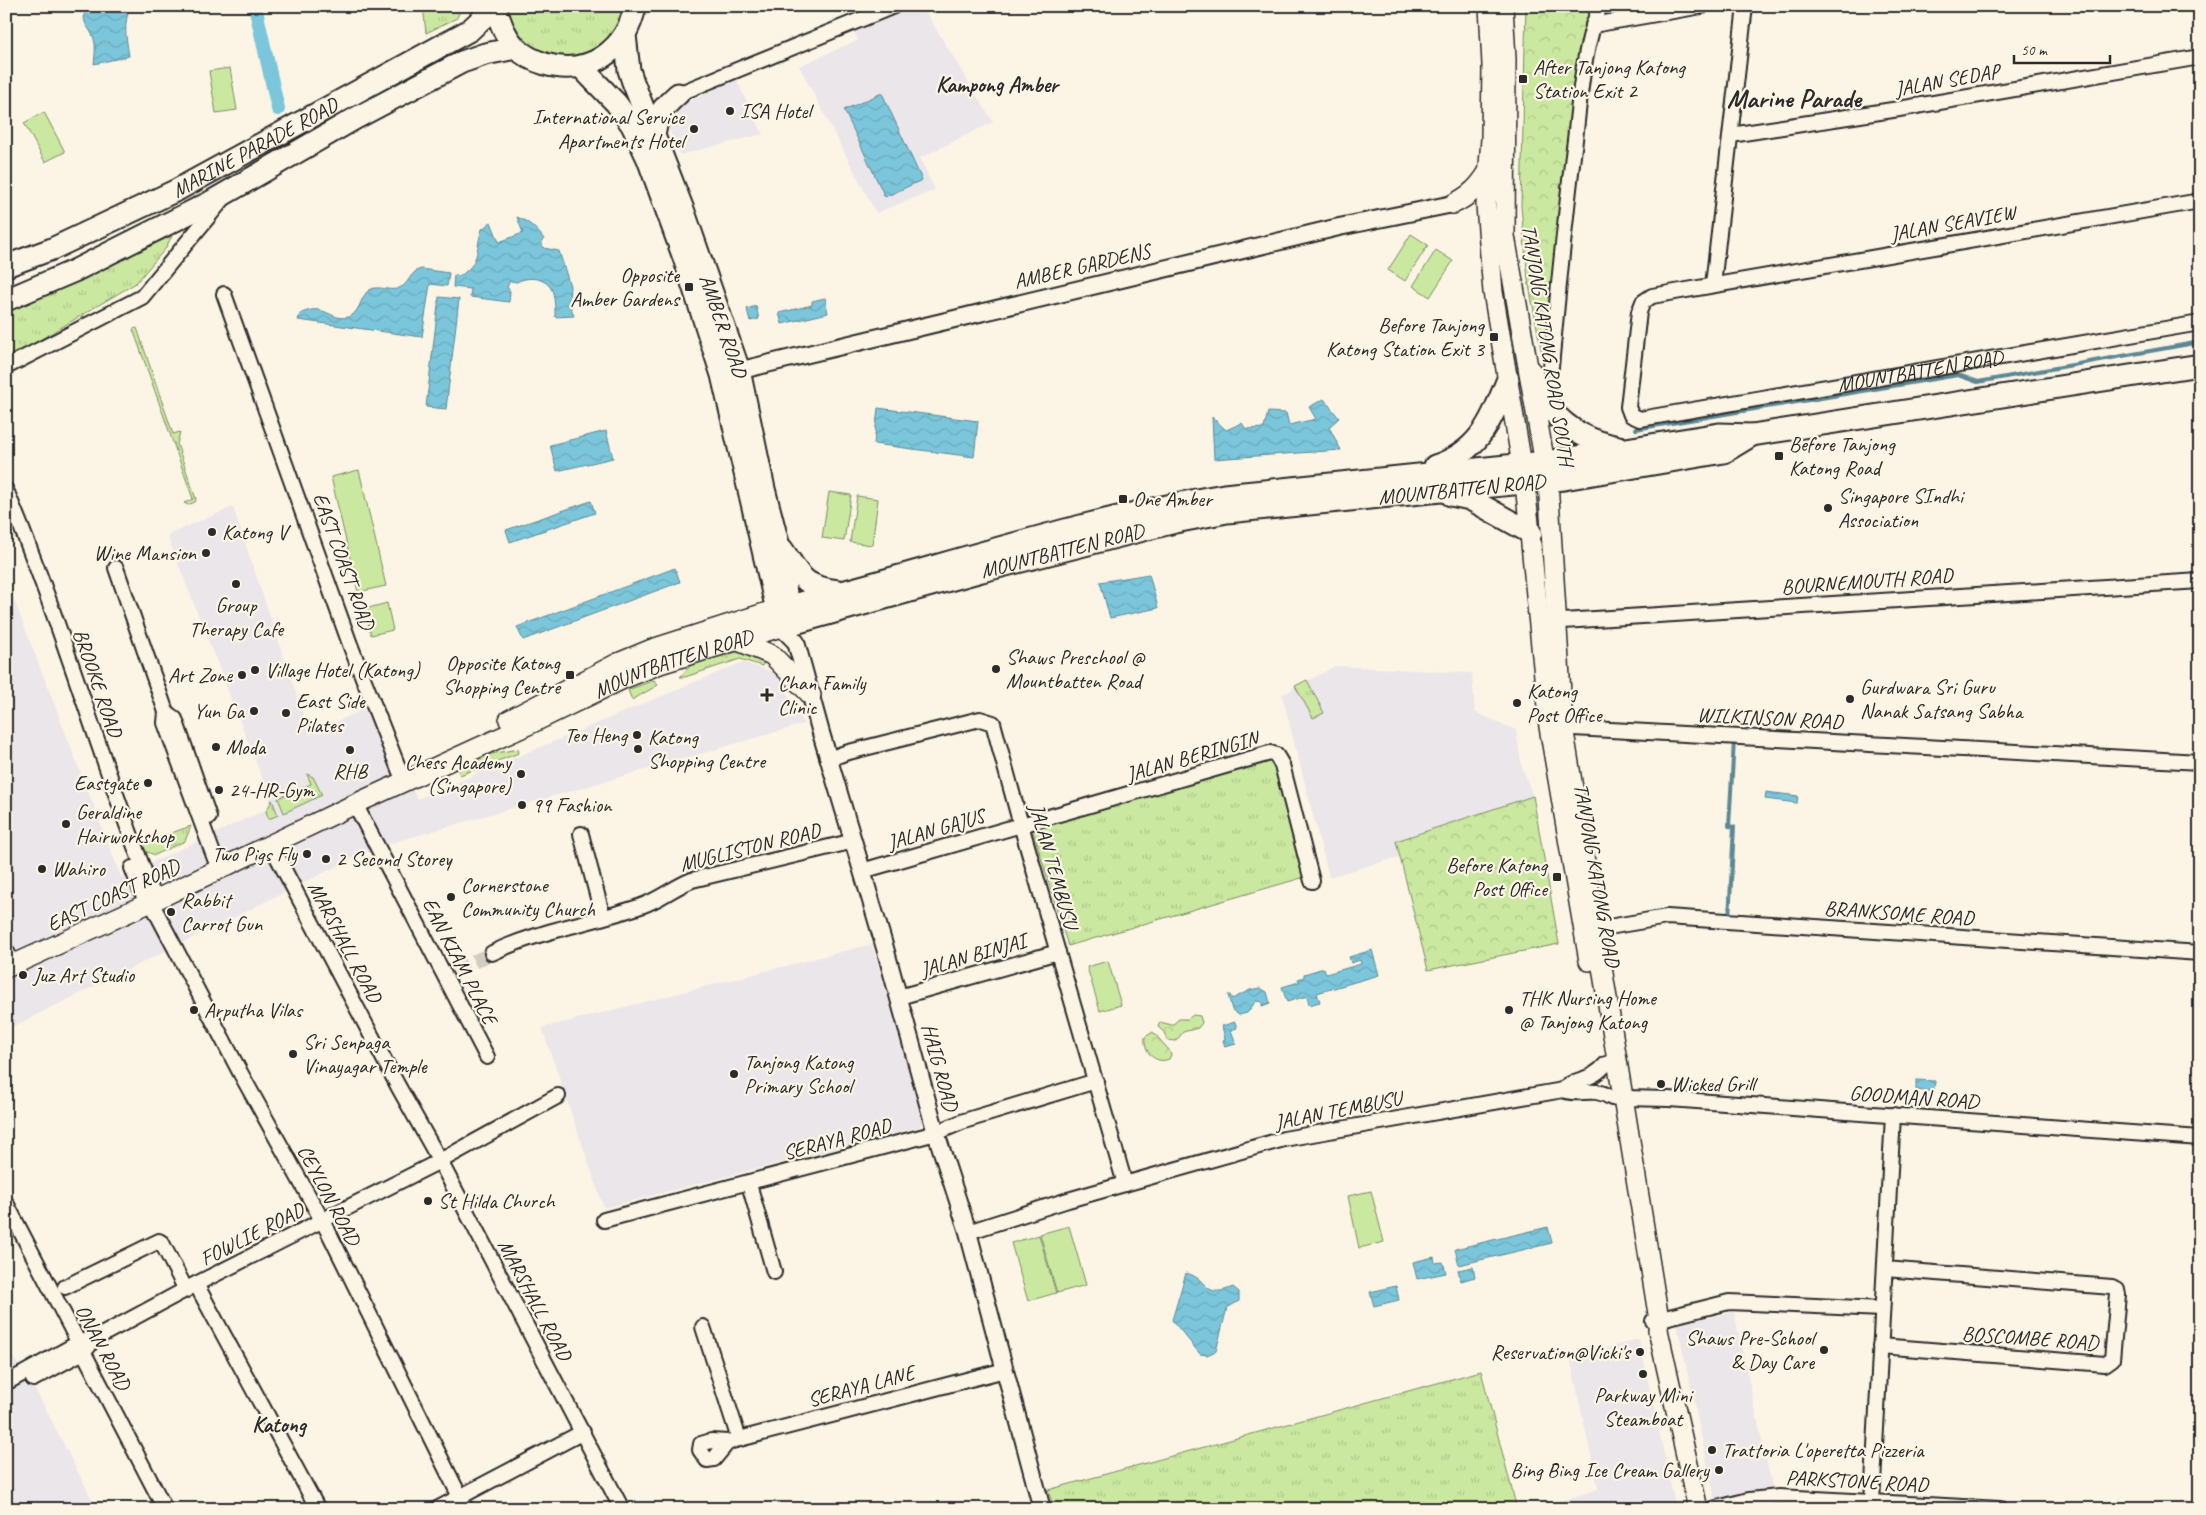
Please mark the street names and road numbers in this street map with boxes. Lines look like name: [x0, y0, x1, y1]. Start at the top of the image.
street label: JALAN SEDAP: [1892, 57, 2004, 102]
street label: MARINE PARADE ROAD: [167, 91, 344, 203]
street label: JALAN SEAVIEW: [1887, 199, 2021, 247]
street label: TANJONG KATONG ROAD SOUTH: [1516, 223, 1580, 470]
street label: AMBER GARDENS: [1011, 237, 1156, 294]
street label: AMBER ROAD: [694, 271, 754, 381]
street label: MOUNTBATTEN ROAD: [1835, 344, 2007, 398]
street label: MOUNTBATTEN ROAD: [1377, 468, 1548, 510]
street label: EAST COAST ROAD: [307, 489, 381, 635]
street label: MOUNTBATTEN ROAD: [978, 517, 1148, 584]
street label: BOURNEMOUTH ROAD: [1780, 562, 1955, 600]
street label: MOUNTBATTEN ROAD: [589, 623, 758, 704]
street label: BROOKE ROAD: [67, 625, 129, 742]
street label: WILKINSON ROAD: [1697, 701, 1845, 735]
street label: JALAN BERINGIN: [1122, 724, 1264, 787]
street label: TANJONG KATONG ROAD: [1568, 781, 1626, 971]
street label: JALAN TEMBUSU: [1023, 800, 1085, 935]
street label: JALAN GAJUS: [884, 802, 990, 856]
street label: MUGLISTON ROAD: [677, 817, 825, 877]
street label: EAST COAST ROAD: [42, 852, 185, 937]
street label: MARSHALL ROAD: [302, 877, 389, 1009]
street label: EAN KIAM PLACE: [417, 893, 504, 1031]
street label: BRANKSOME ROAD: [1823, 895, 1976, 931]
street label: JALAN BINJAI: [916, 926, 1033, 983]
street label: HAIG ROAD: [916, 1021, 965, 1115]
street label: GOODMAN ROAD: [1849, 1080, 1981, 1115]
street label: JALAN TEMBUSU: [1271, 1084, 1407, 1135]
street label: SERAYA ROAD: [780, 1112, 896, 1166]
street label: CEYLON ROAD: [292, 1140, 367, 1251]
street label: FOWLIE ROAD: [196, 1196, 310, 1271]
street label: MARSHALL ROAD: [492, 1235, 579, 1367]
street label: ONAN ROAD: [70, 1300, 137, 1396]
street label: BOSCOMBE ROAD: [1961, 1320, 2101, 1356]
street label: SERAYA LANE: [805, 1359, 920, 1413]
street label: PARKSTONE ROAD: [1785, 1464, 1931, 1498]

